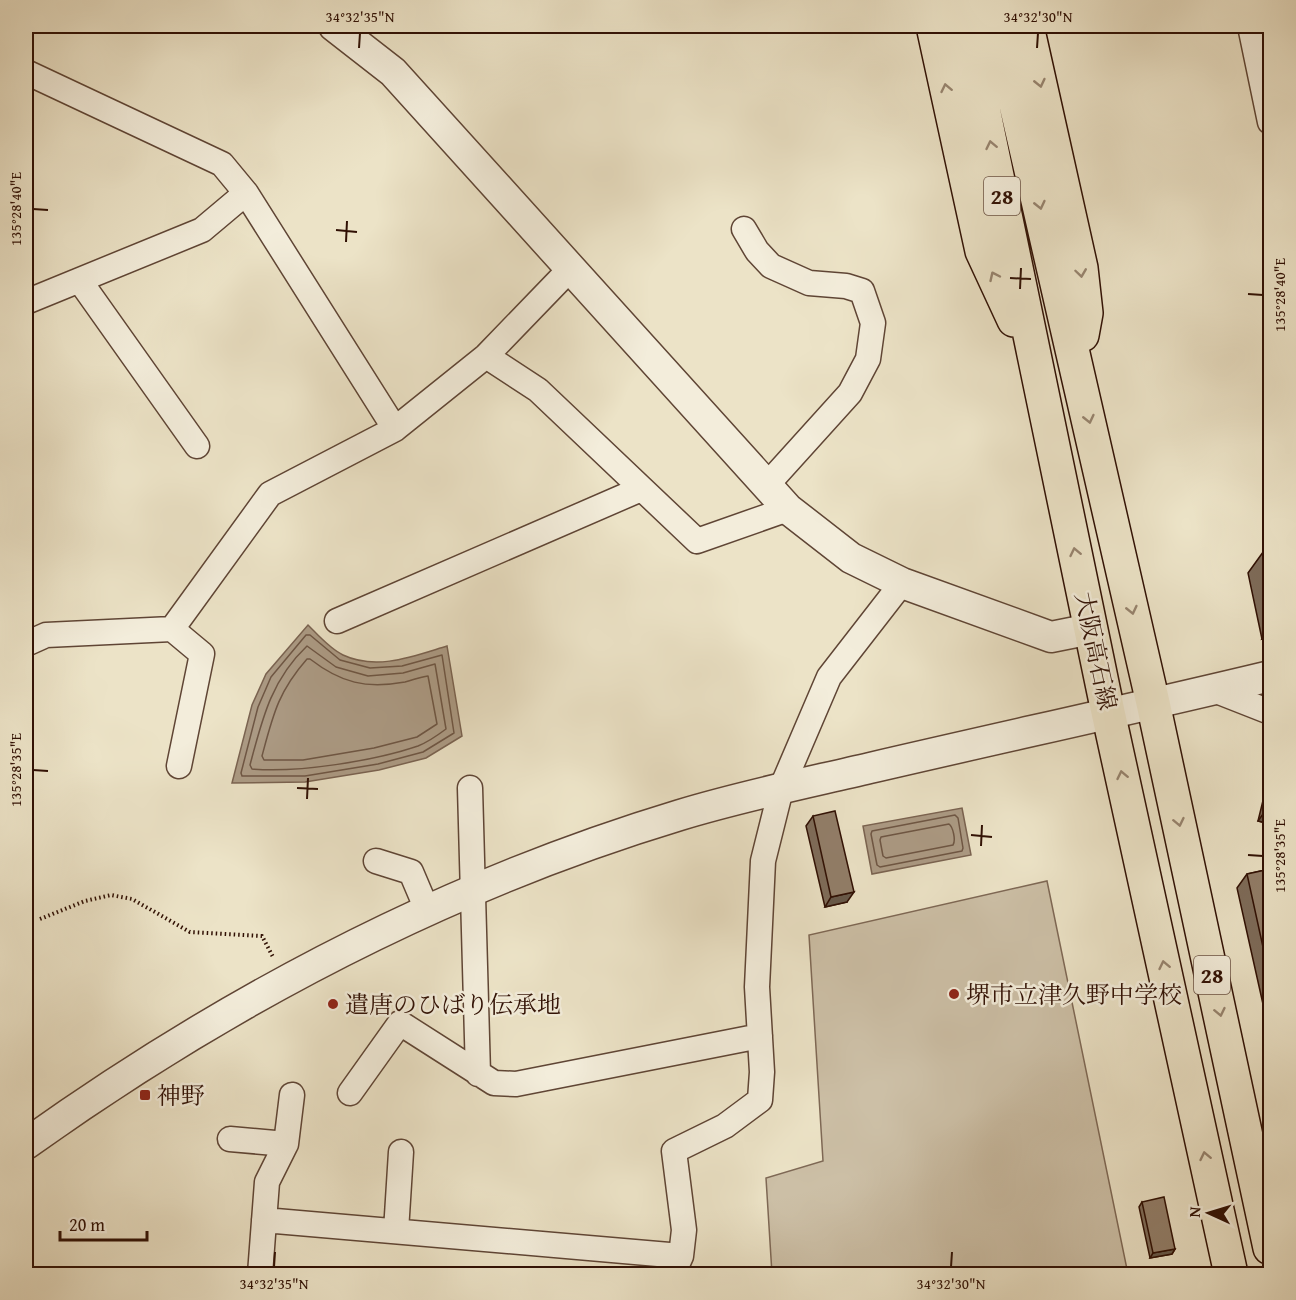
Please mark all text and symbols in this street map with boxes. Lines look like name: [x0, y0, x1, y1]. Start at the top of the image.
text: 34°32'35"N: [326, 6, 395, 27]
text: 34°32'30"N: [1004, 6, 1073, 27]
one-way arrow: [1032, 77, 1045, 87]
one-way arrow: [941, 83, 954, 93]
one-way arrow: [985, 141, 998, 151]
text: 135°28'40"E: [5, 172, 26, 246]
road number: 28: [984, 177, 1020, 215]
one-way arrow: [1032, 200, 1045, 210]
text: 135°28'40"E: [1269, 258, 1290, 332]
one-way arrow: [1075, 268, 1087, 278]
one-way arrow: [990, 272, 1002, 283]
one-way arrow: [1082, 414, 1095, 424]
one-way arrow: [1069, 548, 1082, 558]
street label: 大阪高石線: [1066, 589, 1126, 713]
one-way arrow: [1125, 605, 1138, 615]
text: 135°28'35"E: [5, 733, 26, 807]
one-way arrow: [1116, 770, 1129, 780]
one-way arrow: [1172, 816, 1185, 826]
text: 135°28'35"E: [1269, 819, 1290, 893]
road number: 28: [1194, 956, 1230, 994]
one-way arrow: [1158, 961, 1171, 971]
place label: 堺市立津久野中学校: [966, 977, 1182, 1012]
place label: 遣唐のひばり伝承地: [345, 987, 561, 1022]
marker: 堺市立津久野中学校: [947, 987, 961, 1001]
marker: 遣唐のひばり伝承地: [326, 997, 340, 1011]
one-way arrow: [1213, 1007, 1226, 1017]
place label: 神野: [157, 1078, 205, 1113]
marker: 神野: [138, 1088, 152, 1102]
one-way arrow: [1200, 1151, 1213, 1161]
north arrow: [1179, 1183, 1239, 1243]
scale bar: [60, 1204, 147, 1242]
text: N: [1182, 1205, 1206, 1218]
text: 20 m: [69, 1211, 105, 1238]
text: 34°32'35"N: [240, 1273, 309, 1294]
text: 34°32'30"N: [917, 1273, 986, 1294]

